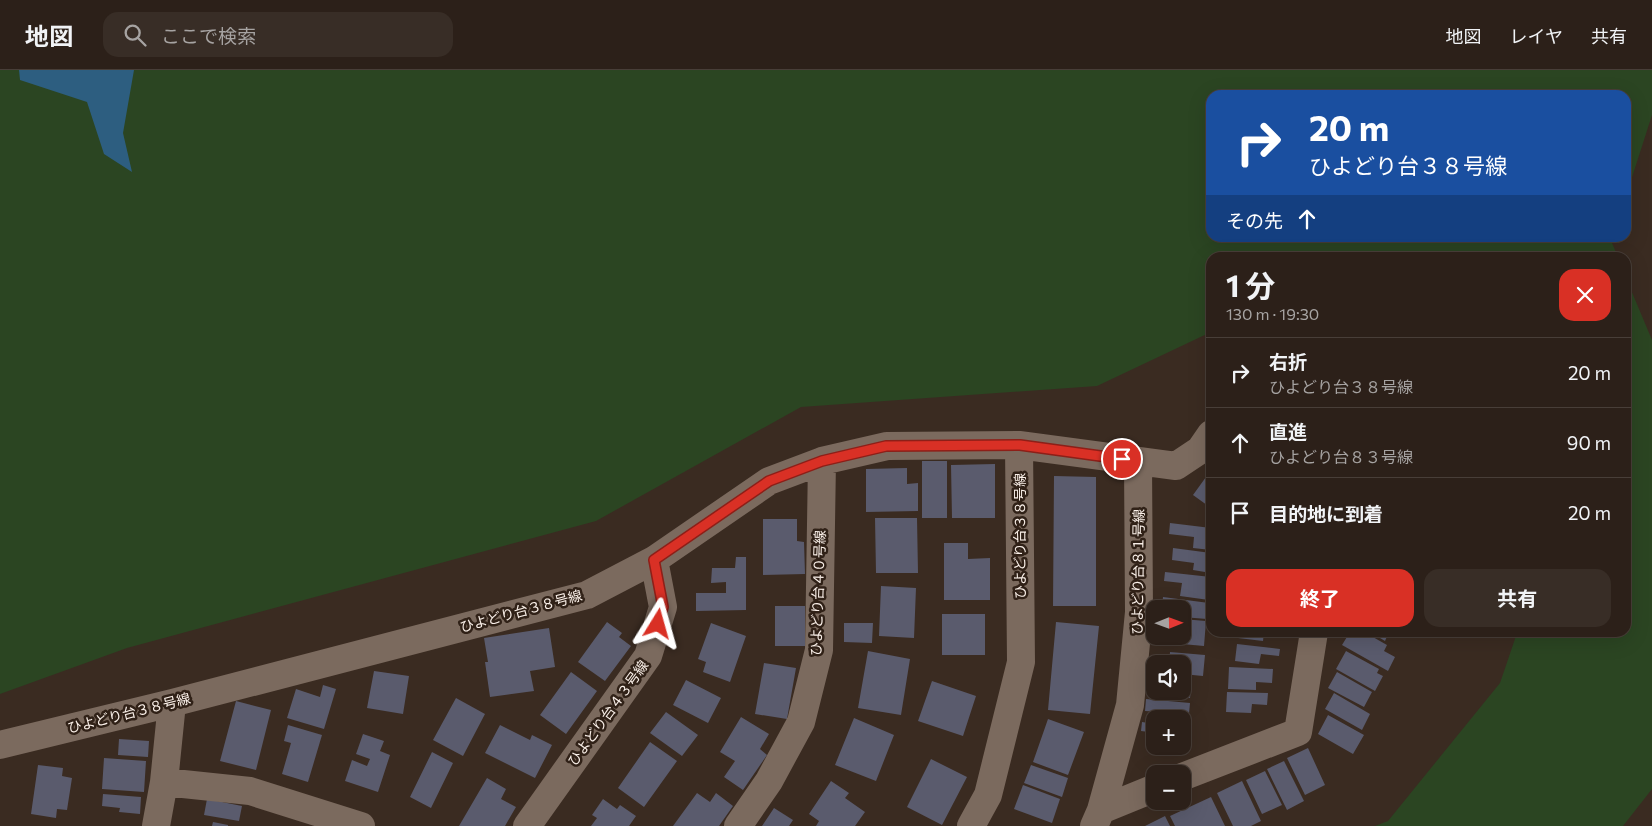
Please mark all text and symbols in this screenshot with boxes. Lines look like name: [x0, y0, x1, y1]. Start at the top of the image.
search box: [103, 12, 453, 57]
text: 地図: [25, 21, 73, 50]
icon: search: [121, 21, 149, 49]
text: ここで検索: [161, 24, 256, 47]
text: 地図: [1446, 25, 1482, 47]
text: レイヤ: [1510, 25, 1563, 47]
text: 共有: [1591, 25, 1627, 47]
text: 20 m: [1309, 105, 1389, 148]
icon: right: [1226, 110, 1291, 175]
text: ひよどり台３８号線: [1309, 152, 1507, 179]
icon: ahead: [1293, 205, 1321, 233]
text: その先: [1226, 209, 1283, 232]
text: 1 分: [1226, 266, 1275, 303]
button: close: [1559, 269, 1611, 321]
text: 130 m · 19:30: [1226, 304, 1319, 323]
text: 右折: [1269, 350, 1307, 373]
icon: right: [1226, 359, 1254, 387]
text: 20 m: [1568, 361, 1611, 384]
text: ひよどり台３８号線: [1269, 377, 1413, 396]
text: 直進: [1269, 420, 1307, 443]
icon: ahead: [1226, 429, 1254, 457]
text: 90 m: [1567, 431, 1611, 454]
pin: [1101, 438, 1143, 480]
icon: arrive: [1108, 445, 1136, 473]
text: ひよどり台８３号線: [1269, 447, 1413, 466]
street label: ひよどり台３８号線: [1011, 473, 1028, 599]
icon: arrive: [1226, 499, 1254, 527]
text: 20 m: [1568, 501, 1611, 524]
text: 目的地に到着: [1269, 502, 1383, 525]
street label: ひよどり台８１号線: [1128, 509, 1147, 635]
street label: ひよどり台４０号線: [807, 530, 828, 656]
button: 終了: [1226, 569, 1414, 627]
button: 共有: [1424, 569, 1611, 627]
street label: ひよどり台３８号線: [458, 586, 584, 635]
position arrow: [631, 597, 683, 649]
north arrow: [1146, 600, 1191, 645]
map controls: [1146, 600, 1191, 810]
button: sound: [1146, 655, 1191, 700]
street label: ひよどり台４３号線: [564, 657, 652, 769]
street label: ひよどり台３８号線: [66, 689, 192, 736]
button: +: [1146, 710, 1191, 755]
button: −: [1146, 765, 1191, 810]

